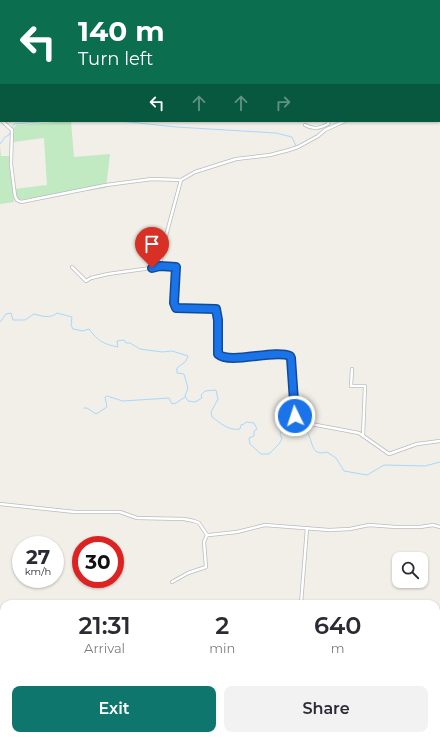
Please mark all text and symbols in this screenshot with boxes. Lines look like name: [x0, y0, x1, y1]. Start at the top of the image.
text: 140 m: [78, 14, 165, 48]
icon: left: [12, 16, 64, 68]
text: Turn left: [78, 48, 153, 70]
icon: left: [146, 92, 168, 114]
icon: ahead: [188, 92, 210, 114]
icon: ahead: [230, 92, 252, 114]
icon: right: [272, 92, 294, 114]
pin: [135, 227, 169, 268]
icon: arrive: [141, 233, 163, 255]
position arrow: [274, 395, 316, 437]
speed limit sign: 30: [72, 536, 124, 588]
text: 27: [26, 545, 50, 569]
map controls: [392, 552, 428, 588]
button: search: [392, 552, 428, 588]
text: km/h: [25, 565, 51, 578]
text: 21:31: [79, 611, 131, 640]
text: 2: [215, 611, 229, 640]
text: 640: [314, 611, 361, 640]
text: Arrival: [84, 640, 125, 656]
text: min: [209, 640, 235, 656]
text: m: [331, 640, 345, 656]
button: Exit: [12, 686, 216, 732]
button: Share: [224, 686, 428, 732]

